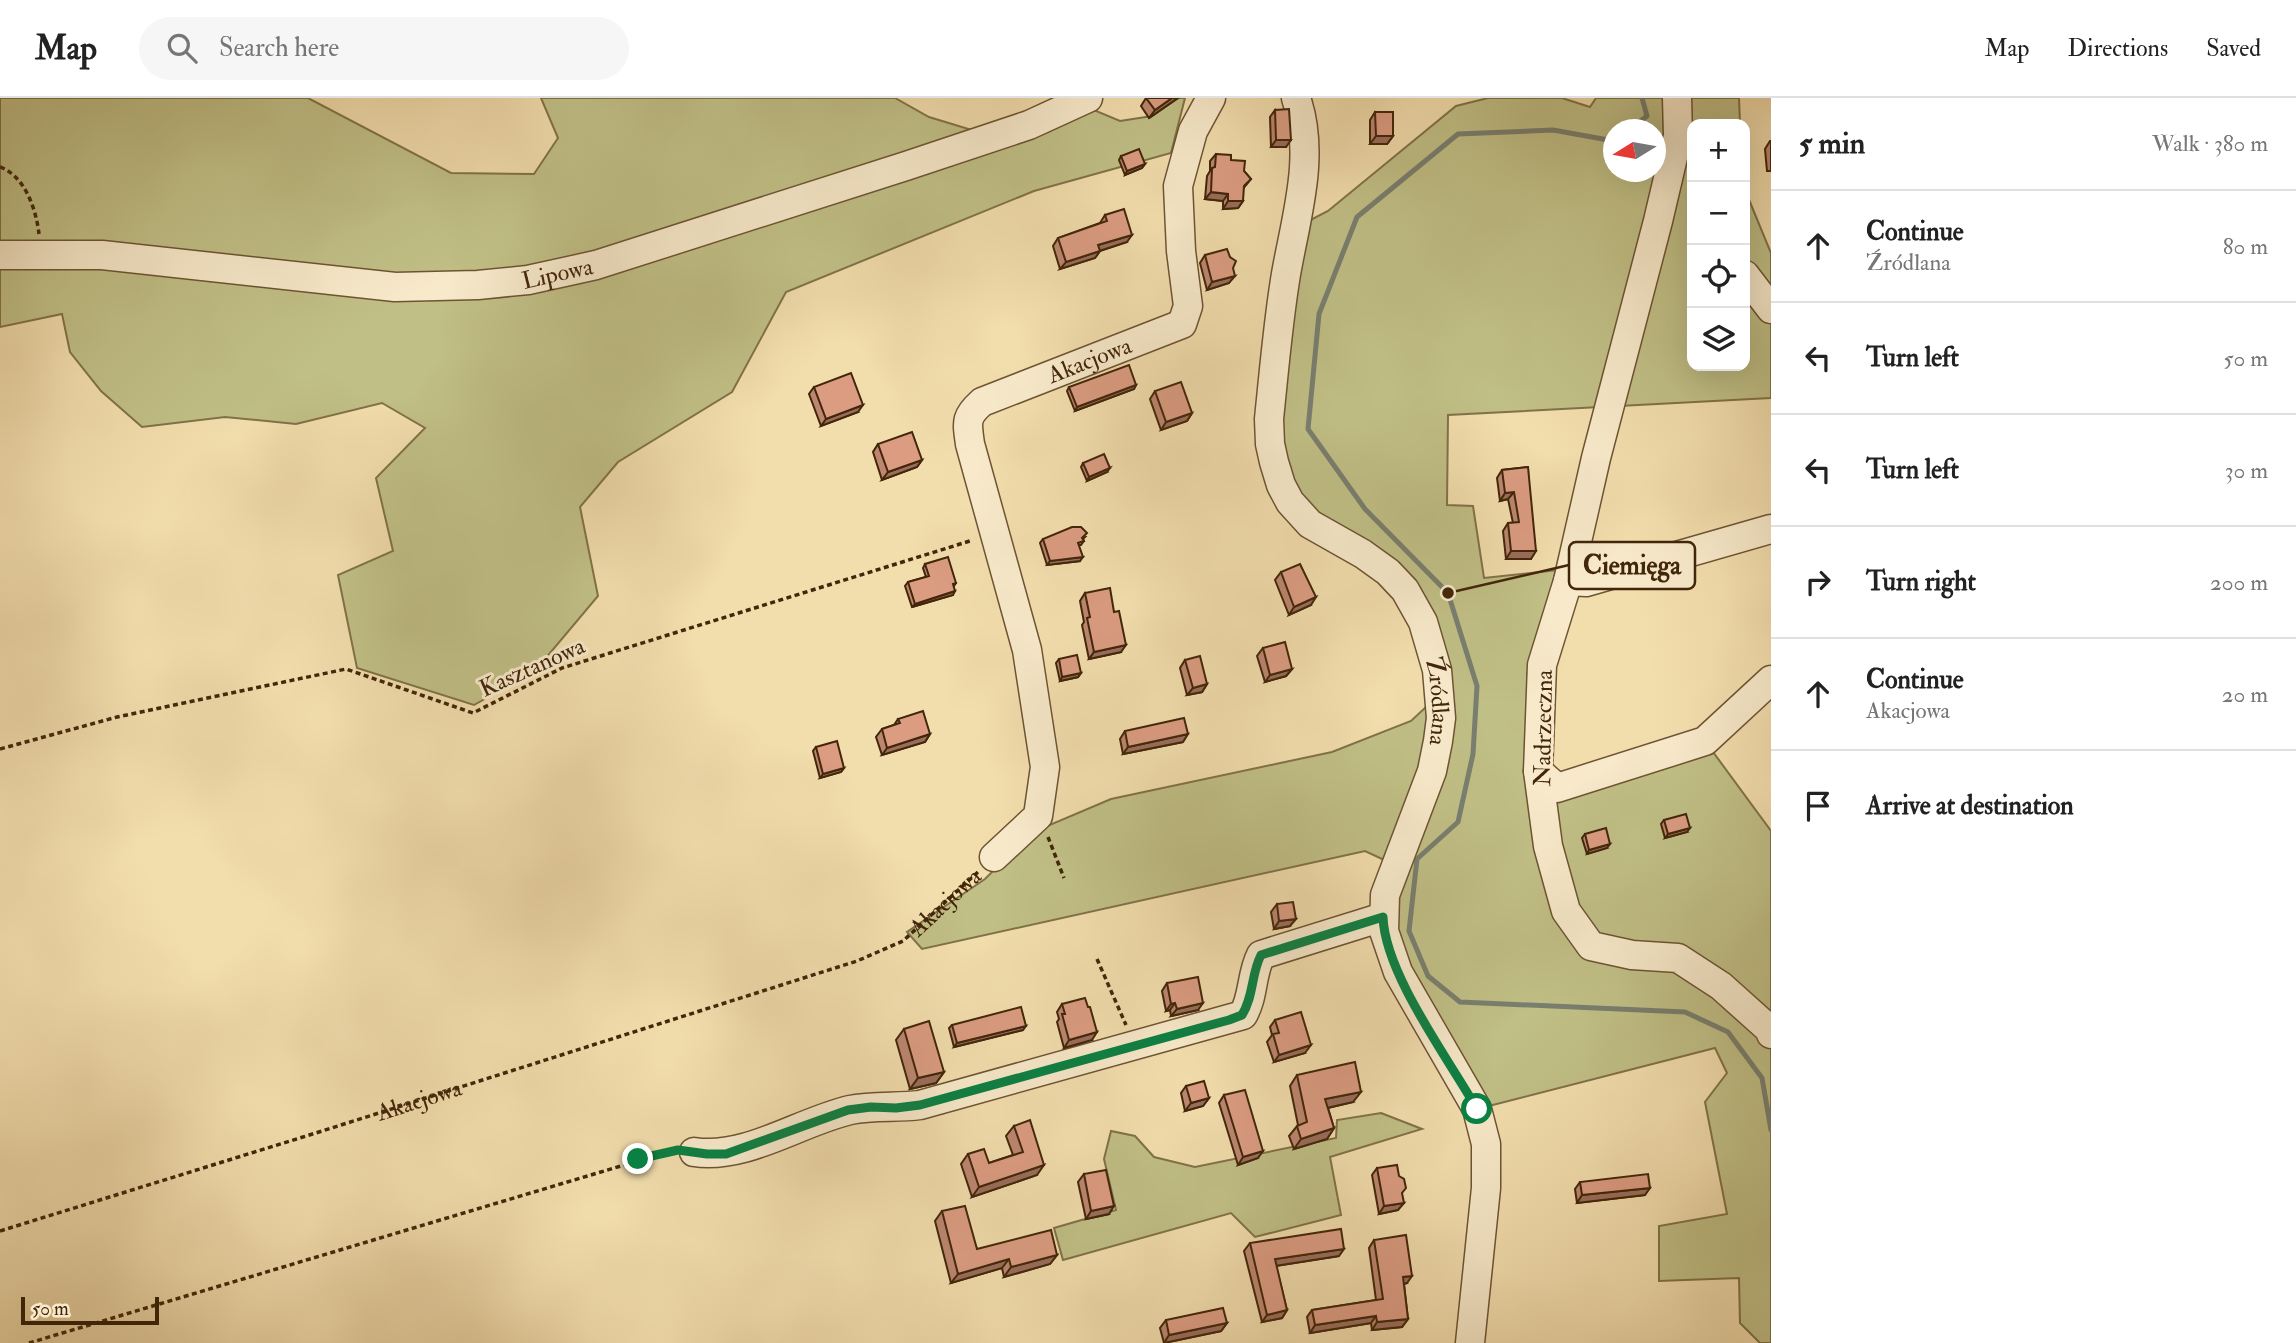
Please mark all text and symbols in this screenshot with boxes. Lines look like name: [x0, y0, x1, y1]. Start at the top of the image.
search box: [139, 17, 629, 80]
text: Map: [35, 28, 97, 69]
icon: search: [163, 29, 201, 67]
text: Search here: [219, 32, 339, 64]
text: Map: [1984, 33, 2029, 64]
text: Directions: [2067, 33, 2168, 64]
text: Saved: [2206, 33, 2261, 64]
north arrow: [1603, 119, 1666, 182]
map controls: [1687, 119, 1750, 371]
button: +: [1687, 119, 1750, 182]
text: 5 min: [1799, 125, 1865, 162]
text: Walk · 380 m: [2152, 129, 2268, 158]
button: −: [1687, 182, 1750, 245]
text: Continue: [1866, 216, 1964, 248]
icon: ahead: [1799, 227, 1837, 265]
text: 80 m: [2223, 232, 2268, 261]
button: locate: [1687, 245, 1750, 308]
text: Źródlana: [1866, 248, 1951, 277]
street label: Lipowa: [519, 251, 597, 297]
button: layers: [1687, 308, 1750, 371]
street label: Akacjowa: [1042, 330, 1137, 391]
icon: left: [1799, 339, 1837, 377]
text: Turn left: [1866, 342, 1959, 374]
text: 50 m: [2224, 344, 2268, 373]
icon: left: [1799, 451, 1837, 489]
text: Turn left: [1866, 454, 1959, 486]
text: 30 m: [2225, 456, 2268, 485]
callout: Ciemięga: [1569, 542, 1695, 589]
text: Ciemięga: [1583, 550, 1682, 583]
icon: right: [1799, 563, 1837, 601]
text: Turn right: [1866, 566, 1976, 598]
text: 200 m: [2210, 568, 2268, 597]
street label: Kasztanowa: [475, 630, 591, 704]
street label: Źródlana: [1418, 654, 1456, 749]
text: Continue: [1866, 664, 1964, 696]
street label: Nadrzeczna: [1527, 668, 1560, 787]
icon: ahead: [1799, 675, 1837, 713]
text: 20 m: [2222, 680, 2268, 709]
text: Akacjowa: [1866, 696, 1950, 725]
icon: arrive: [1799, 787, 1837, 825]
text: Arrive at destination: [1866, 790, 2074, 822]
street label: Akacjowa: [902, 861, 989, 944]
street label: Akacjowa: [372, 1072, 467, 1129]
route start: [1461, 1093, 1492, 1124]
route end: [622, 1143, 653, 1174]
scale bar: [21, 1294, 159, 1326]
text: 50 m: [32, 1297, 69, 1321]

